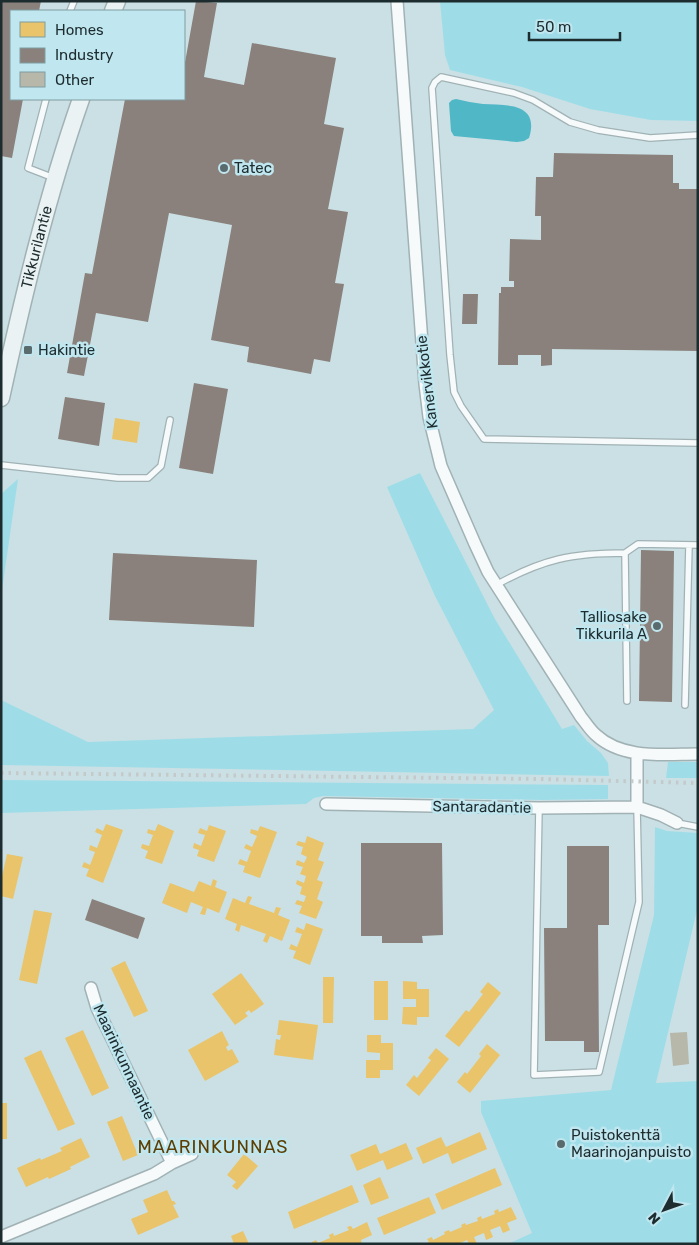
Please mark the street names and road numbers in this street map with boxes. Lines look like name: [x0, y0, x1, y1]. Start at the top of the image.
street label: Tikkurilantie: [17, 204, 56, 290]
street label: Kanervikkotie: [412, 334, 442, 430]
street label: Santaradantie: [433, 797, 531, 817]
street label: Maarinkunnaantie: [89, 1001, 159, 1123]

